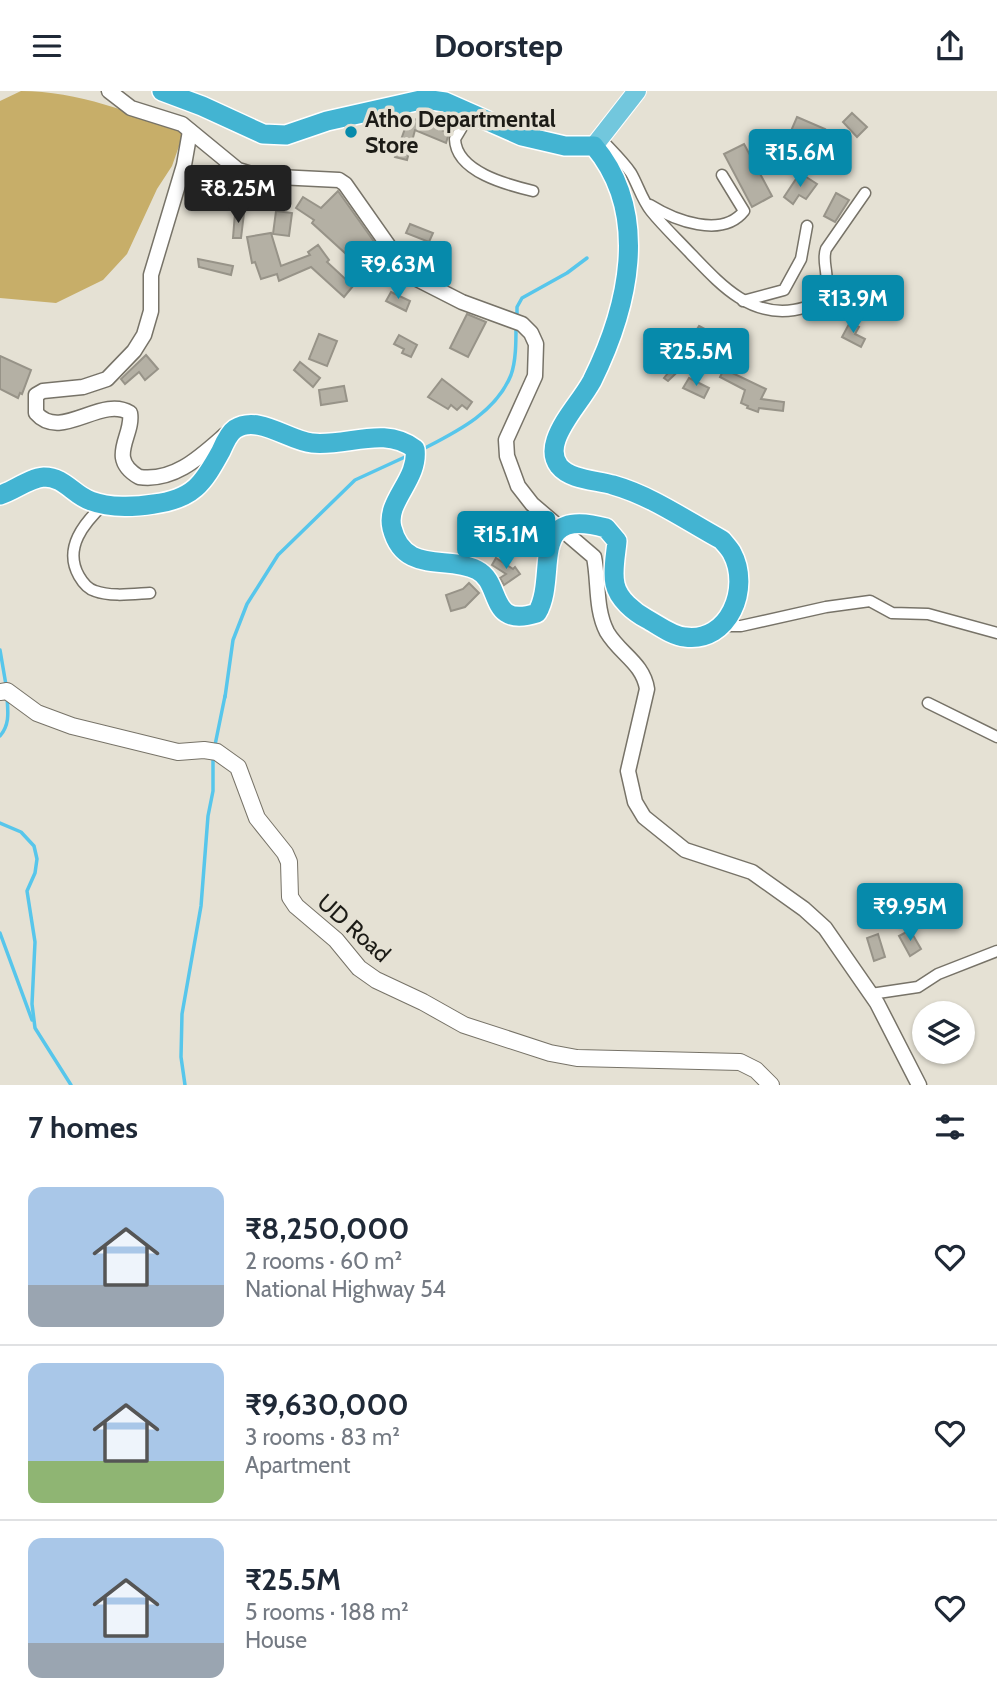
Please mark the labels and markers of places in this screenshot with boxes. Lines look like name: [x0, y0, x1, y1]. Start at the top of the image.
place label: Atho Departmental Store: [365, 105, 556, 159]
marker: Atho Departmental Store: [343, 124, 359, 140]
pin: ₹15.6M: [743, 129, 857, 189]
pin: ₹8.25M: [181, 165, 295, 225]
pin: ₹9.63M: [341, 241, 455, 301]
pin: ₹13.9M: [796, 275, 910, 335]
pin: ₹25.5M: [639, 329, 753, 388]
pin: ₹15.1M: [449, 511, 563, 571]
pin: ₹9.95M: [853, 883, 967, 943]

